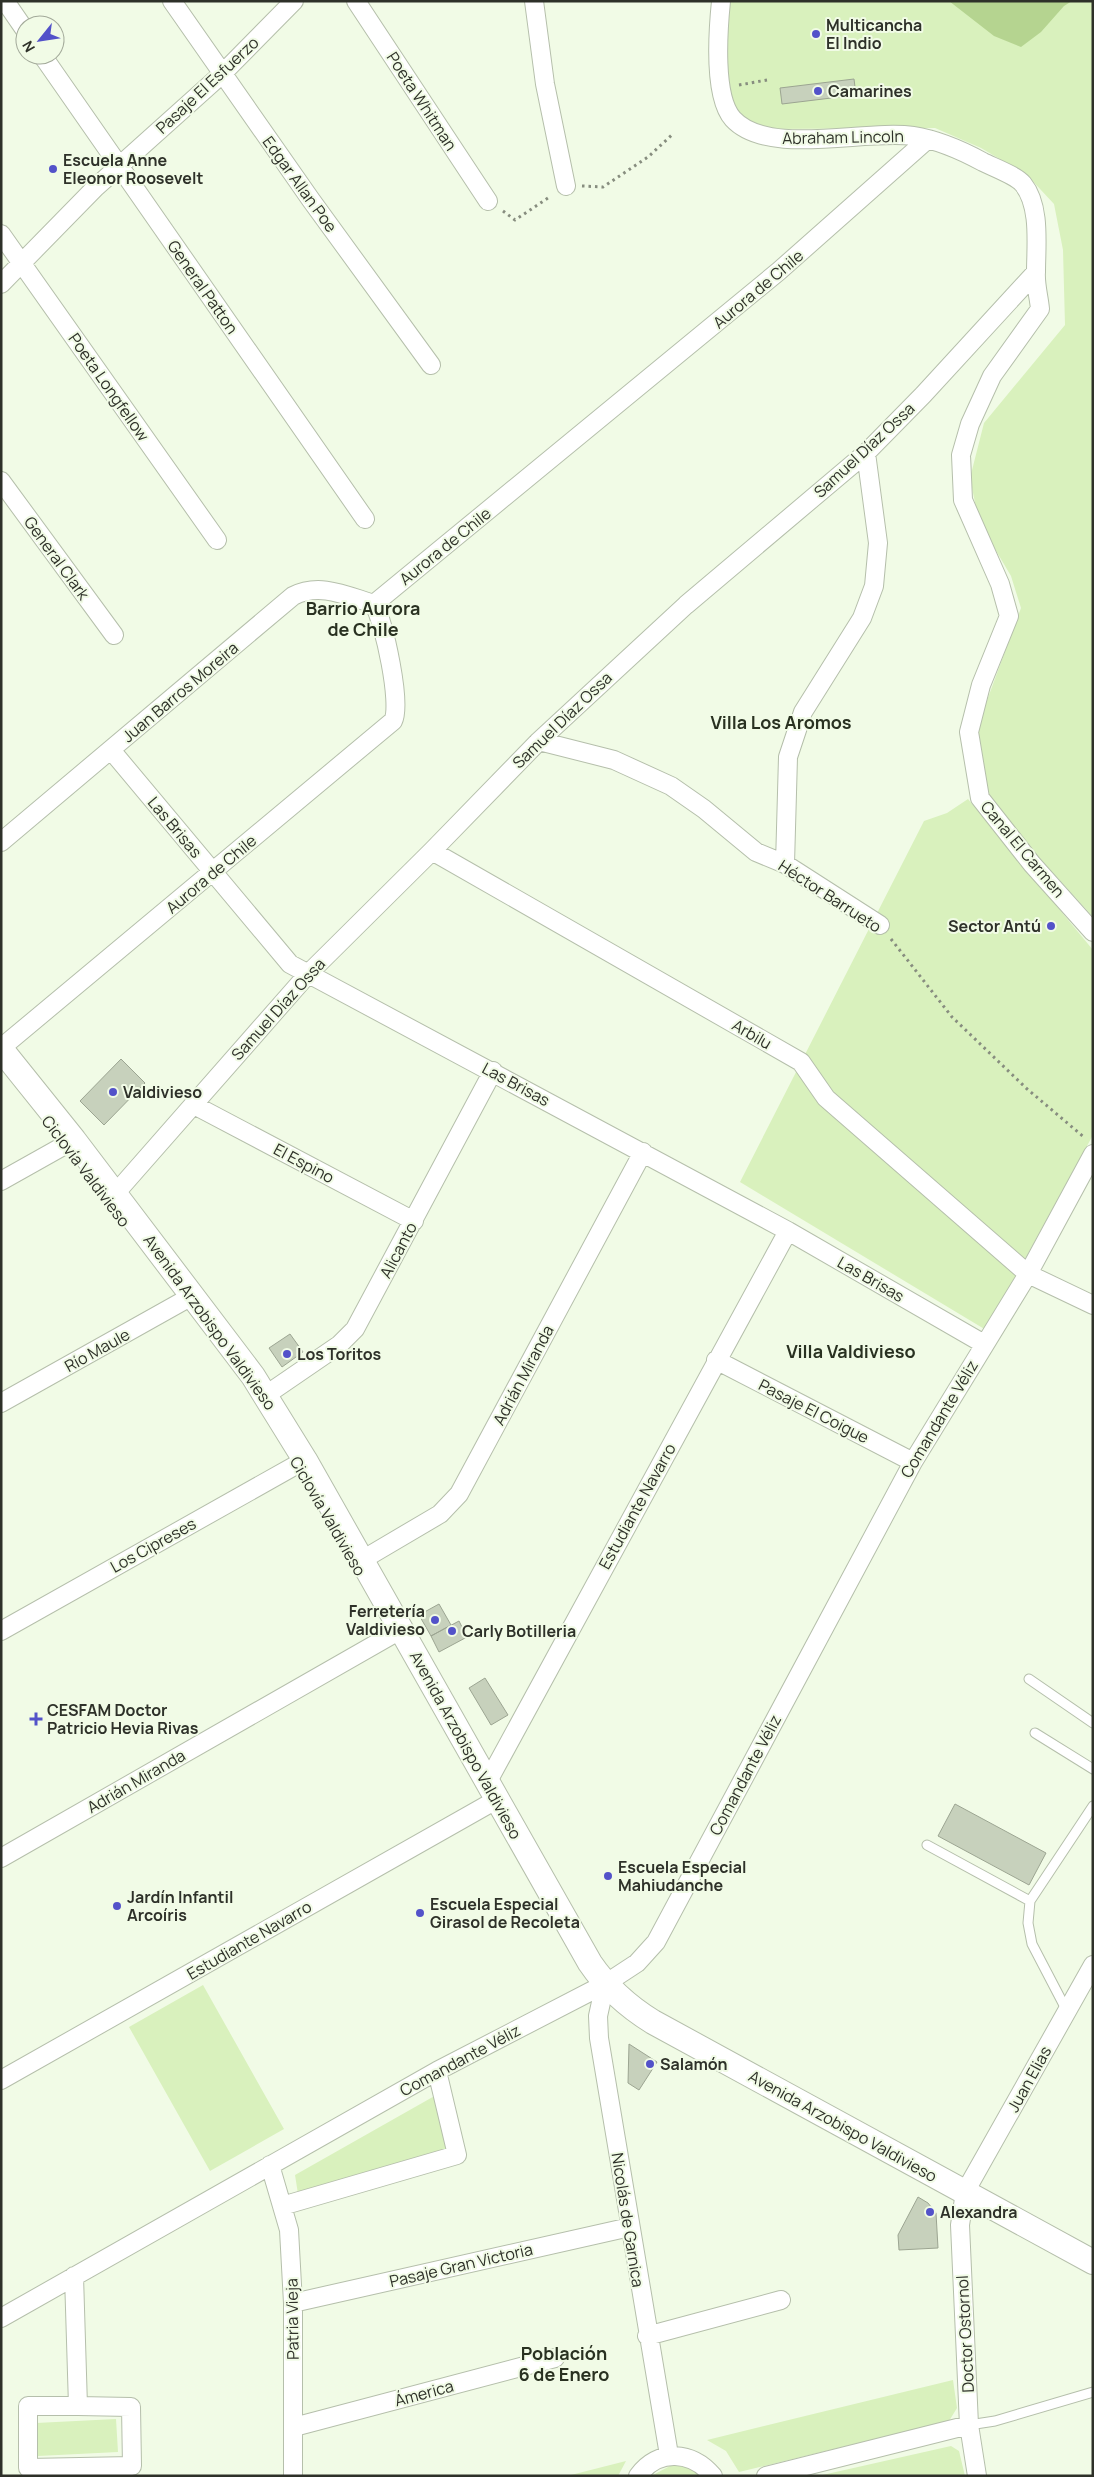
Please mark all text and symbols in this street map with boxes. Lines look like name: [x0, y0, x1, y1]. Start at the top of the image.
place label: Multicancha El Indio: [826, 14, 922, 54]
north arrow: [15, 15, 65, 65]
marker: Multicancha El Indio: [810, 28, 822, 40]
street label: Pasaje El Esfuerzo: [151, 32, 263, 138]
text: N: [18, 38, 39, 56]
street label: Poeta Whitman: [382, 47, 462, 155]
place label: Camarines: [828, 80, 912, 102]
marker: Camarines: [812, 85, 824, 97]
street label: Abraham Lincoln: [782, 125, 904, 149]
street label: Edgar Allan Poe: [258, 132, 342, 236]
place label: Escuela Anne Eleonor Roosevelt: [63, 149, 203, 189]
marker: Escuela Anne Eleonor Roosevelt: [47, 163, 59, 175]
street label: General Patton: [163, 236, 243, 338]
street label: Aurora de Chile: [708, 245, 808, 333]
street label: Poeta Longfellow: [64, 329, 154, 445]
street label: Samuel Díaz Ossa: [809, 397, 919, 503]
street label: Aurora de Chile: [395, 502, 495, 590]
street label: General Clark: [19, 512, 95, 605]
district label: Barrio Aurora de Chile: [306, 596, 420, 641]
street label: Juan Barros Moreira: [117, 637, 243, 747]
street label: Samuel Díaz Ossa: [507, 667, 617, 773]
district label: Villa Los Aromos: [710, 710, 852, 734]
street label: Las Brisas: [143, 792, 207, 862]
street label: Canal El Carmen: [976, 796, 1070, 902]
street label: Aurora de Chile: [161, 830, 261, 918]
street label: Héctor Barrueto: [774, 855, 886, 937]
place label: Sector Antú: [948, 915, 1041, 937]
marker: Sector Antú: [1045, 920, 1057, 932]
street label: Samuel Díaz Ossa: [226, 953, 330, 1065]
street label: Arbilu: [728, 1014, 776, 1054]
street label: Las Brisas: [478, 1057, 554, 1111]
place label: Valdivieso: [123, 1081, 202, 1103]
marker: Valdivieso: [107, 1086, 119, 1098]
street label: Ciclovía Valdivieso: [37, 1111, 135, 1231]
street label: El Espino: [270, 1138, 338, 1188]
street label: Alicanto: [374, 1218, 422, 1282]
street label: Avenida Arzobispo Valdivieso: [139, 1230, 281, 1414]
street label: Las Brisas: [834, 1251, 908, 1307]
street label: Adrián Miranda: [487, 1321, 559, 1429]
street label: Río Maule: [60, 1323, 134, 1377]
district label: Villa Valdivieso: [786, 1339, 916, 1363]
place label: Los Toritos: [297, 1343, 381, 1365]
marker: Los Toritos: [281, 1348, 293, 1360]
street label: Comandante Véliz: [895, 1356, 983, 1482]
street label: Pasaje El Coigue: [755, 1374, 873, 1448]
street label: Estudiante Navarro: [593, 1439, 681, 1573]
street label: Ciclovía Valdivieso: [285, 1452, 371, 1580]
street label: Los Cipreses: [106, 1512, 200, 1578]
place label: Ferretería Valdivieso: [346, 1600, 425, 1640]
marker: Ferretería Valdivieso: [429, 1614, 441, 1626]
place label: Carly Botilleria: [462, 1620, 576, 1642]
marker: Carly Botilleria: [446, 1625, 458, 1637]
street label: Avenida Arzobispo Valdivieso: [405, 1647, 527, 1843]
place label: CESFAM Doctor Patricio Hevia Rivas: [47, 1699, 199, 1739]
street label: Comandante Véliz: [704, 1711, 786, 1839]
marker: CESFAM Doctor Patricio Hevia Rivas: [29, 1712, 43, 1726]
street label: Adrián Miranda: [83, 1744, 189, 1818]
place label: Escuela Especial Mahiudanche: [618, 1856, 746, 1896]
marker: Escuela Especial Mahiudanche: [602, 1870, 614, 1882]
place label: Jardín Infantil Arcoíris: [127, 1886, 233, 1926]
place label: Escuela Especial Girasol de Recoleta: [430, 1893, 580, 1933]
street label: Estudiante Navarro: [183, 1895, 315, 1985]
marker: Jardín Infantil Arcoíris: [111, 1900, 123, 1912]
marker: Escuela Especial Girasol de Recoleta: [414, 1907, 426, 1919]
street label: Comandante Véliz: [396, 2019, 524, 2101]
street label: Juan Elias: [1002, 2042, 1056, 2116]
place label: Salamón: [660, 2053, 728, 2075]
marker: Salamón: [644, 2058, 656, 2070]
street label: Avenida Arzobispo Valdivieso: [745, 2065, 941, 2187]
street label: Nicolás de Garnica: [607, 2151, 649, 2289]
place label: Alexandra: [940, 2201, 1017, 2223]
marker: Alexandra: [924, 2206, 936, 2218]
street label: Pasaje Gran Victoria: [387, 2238, 535, 2292]
street label: Doctor Ostornol: [951, 2275, 979, 2393]
street label: Patria Vieja: [280, 2278, 304, 2360]
district label: Población 6 de Enero: [519, 2341, 609, 2386]
street label: Ámerica: [392, 2375, 456, 2411]

